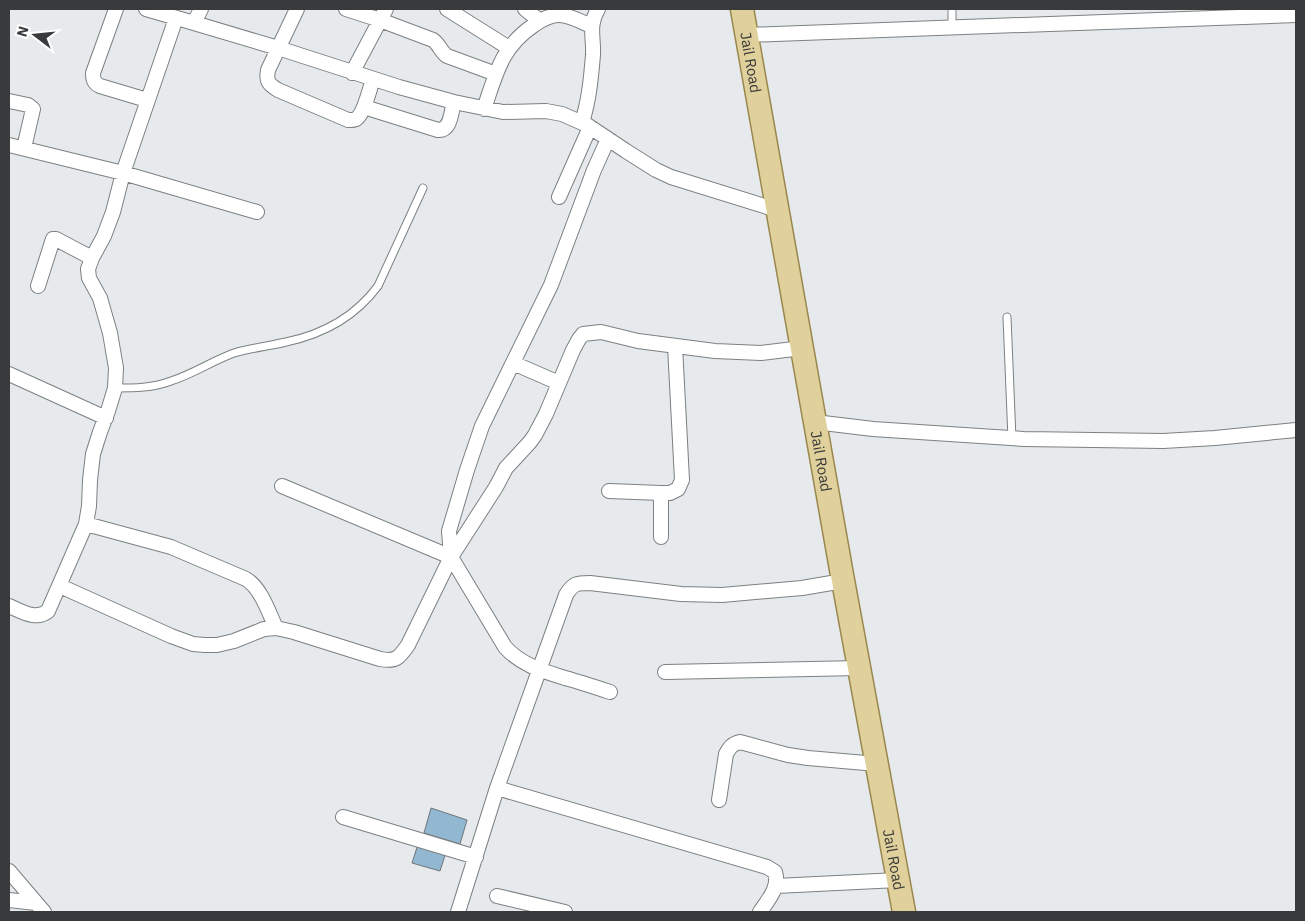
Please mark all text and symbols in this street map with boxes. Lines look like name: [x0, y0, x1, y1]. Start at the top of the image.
north arrow: [10, 10, 60, 60]
text: N: [12, 24, 33, 39]
street label: Jail Road: [737, 30, 766, 94]
street label: Jail Road: [807, 429, 837, 493]
street label: Jail Road: [879, 827, 909, 891]

